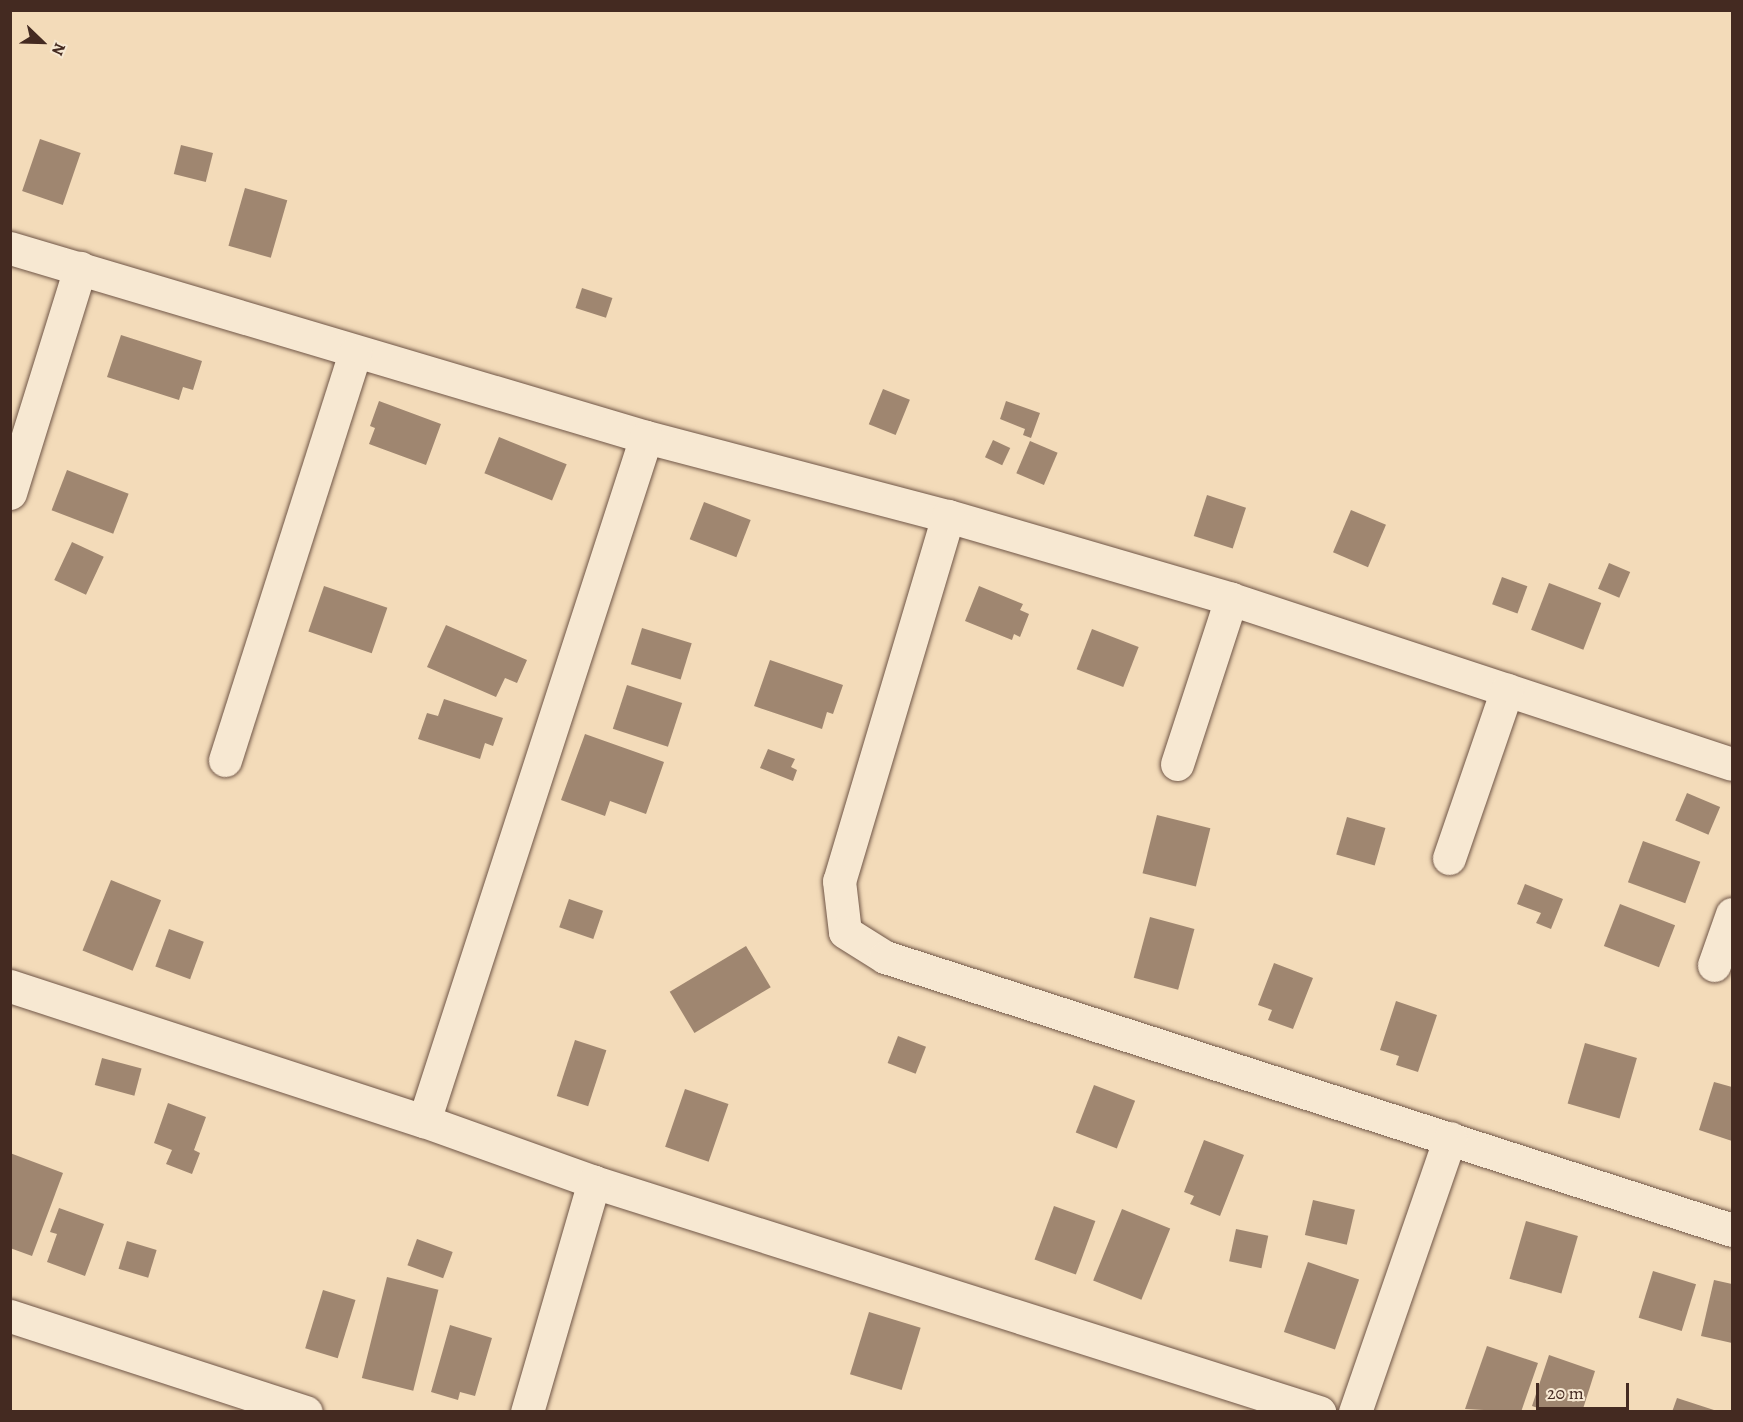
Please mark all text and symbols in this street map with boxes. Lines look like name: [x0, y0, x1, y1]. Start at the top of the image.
north arrow: [12, 12, 72, 72]
text: N: [46, 39, 71, 59]
scale bar: [1539, 1371, 1632, 1409]
text: 20 m: [1547, 1381, 1584, 1405]

